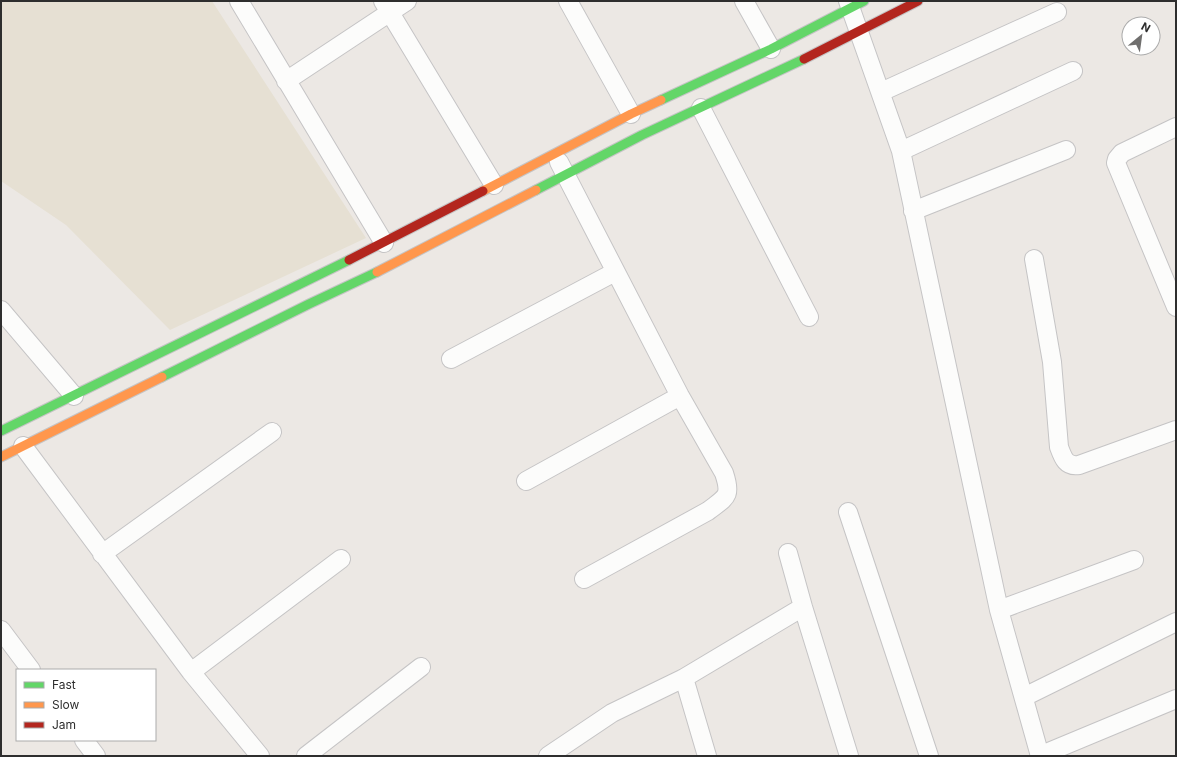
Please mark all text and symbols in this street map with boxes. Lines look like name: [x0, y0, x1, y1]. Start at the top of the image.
north arrow: [1121, 16, 1161, 56]
text: N: [1139, 19, 1153, 35]
legend: [16, 669, 156, 741]
text: Fast: [52, 677, 76, 692]
text: Slow: [52, 697, 80, 712]
text: Jam: [52, 717, 76, 732]

